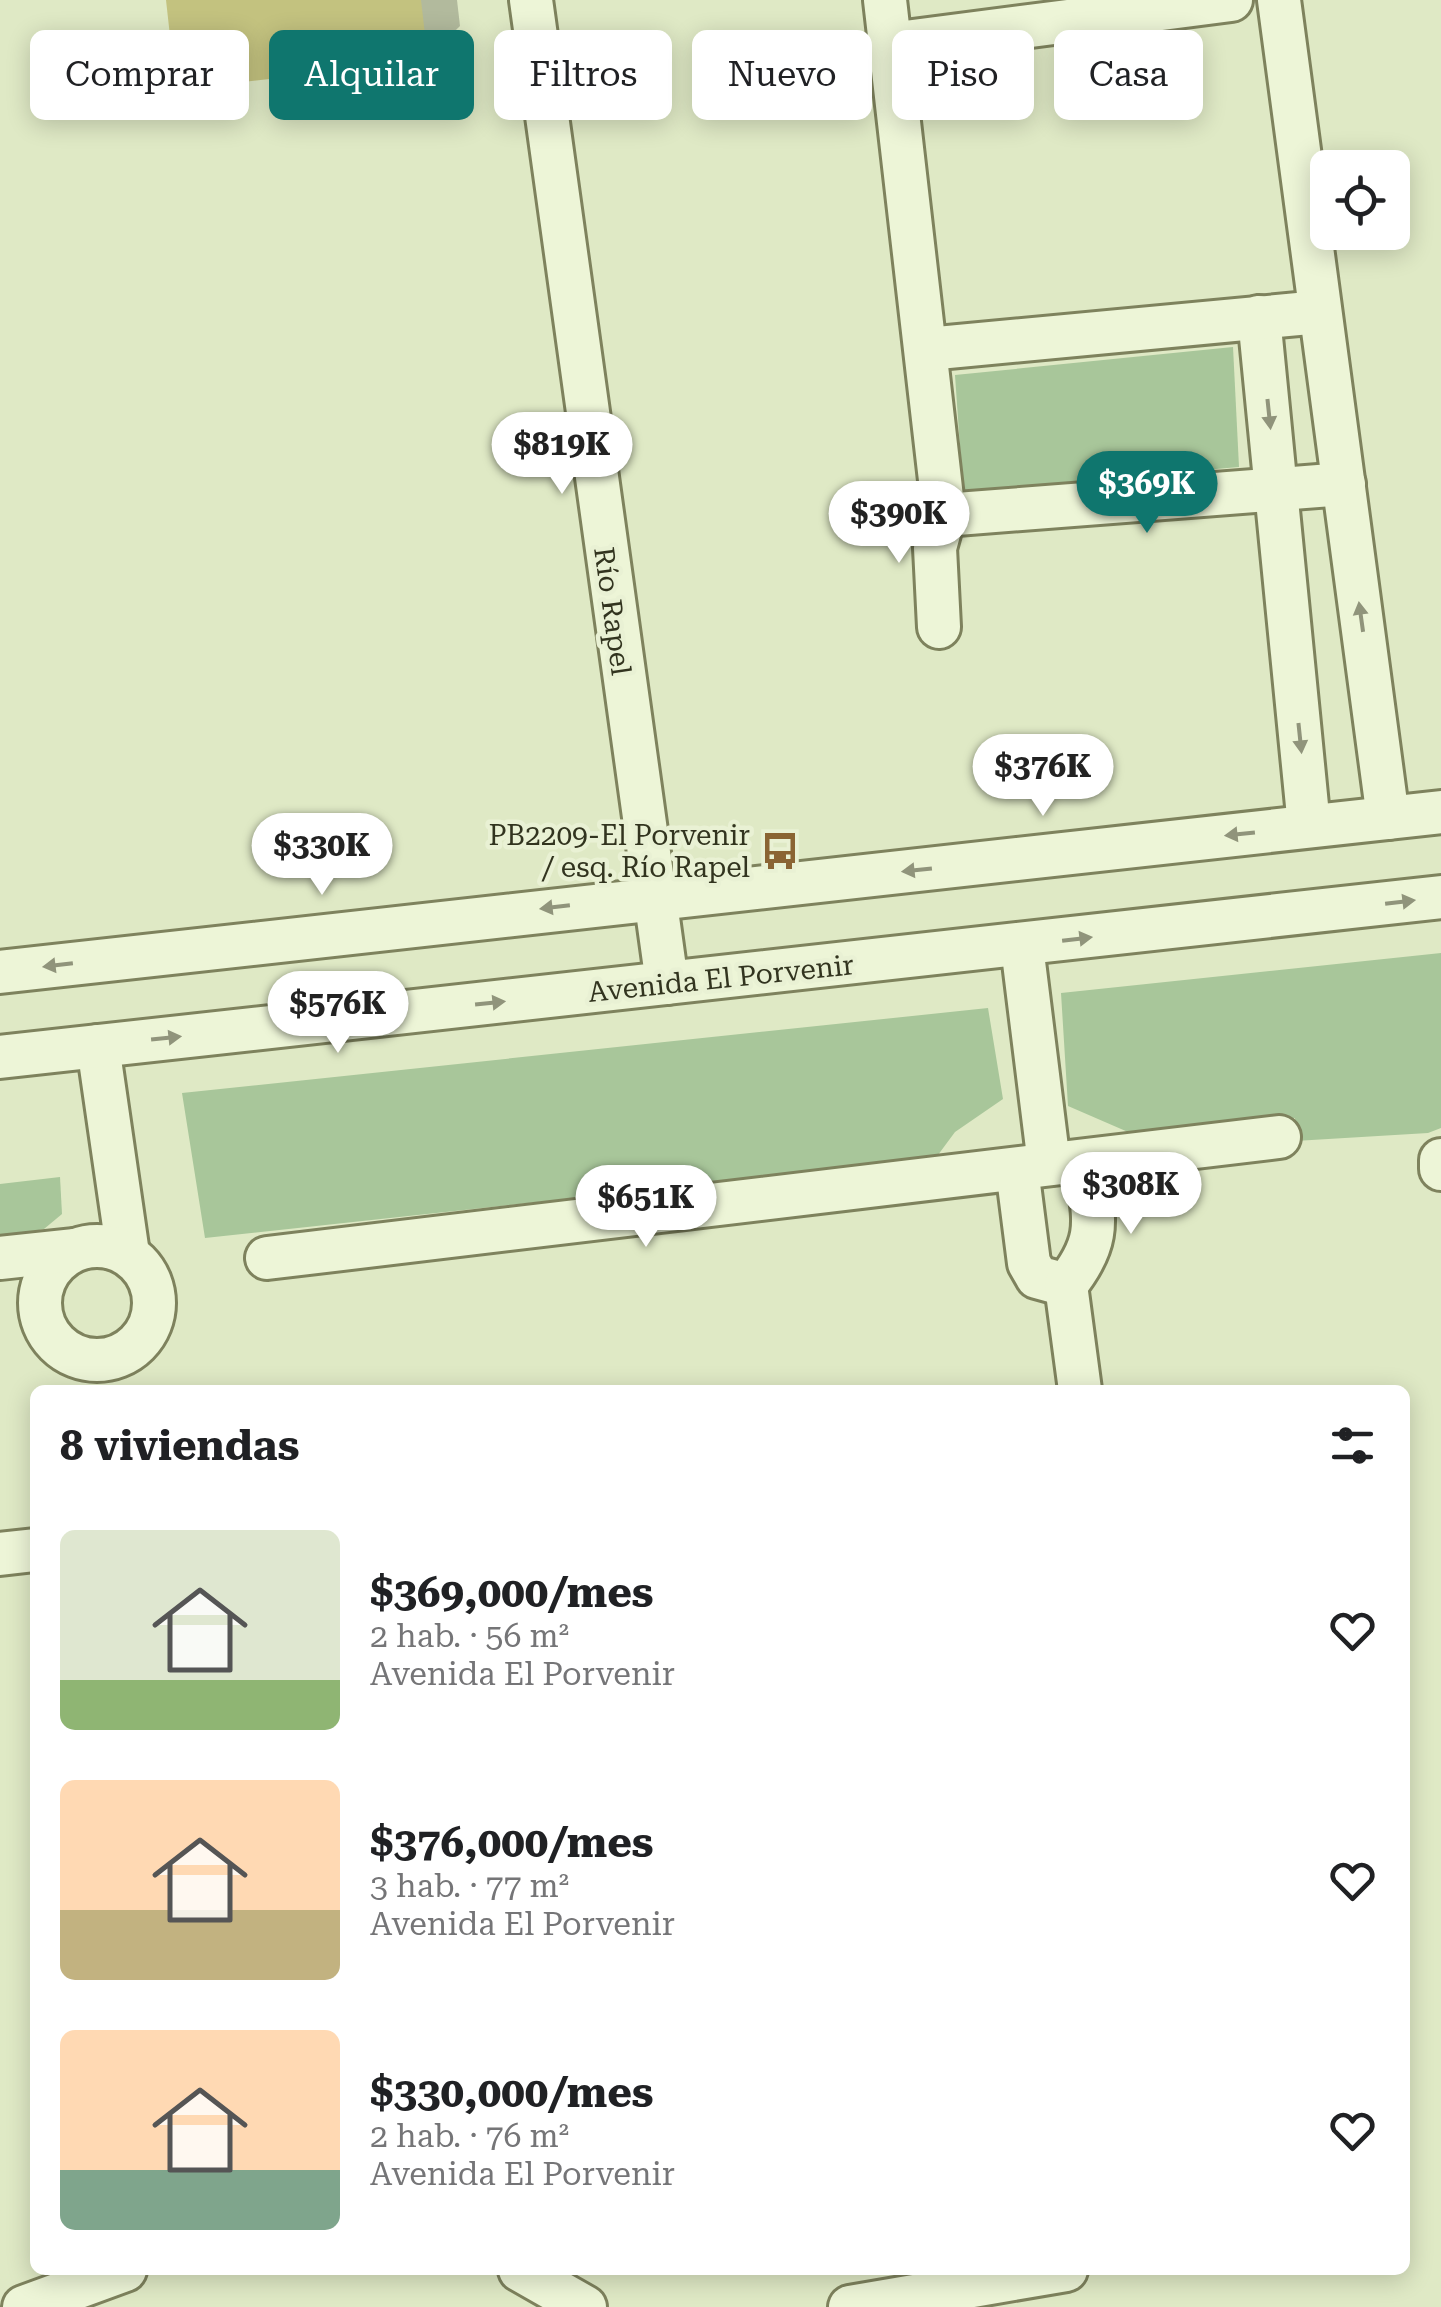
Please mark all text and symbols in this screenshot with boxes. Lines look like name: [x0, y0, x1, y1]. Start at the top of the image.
chip: Comprar: [30, 30, 249, 120]
chip: Alquilar: [269, 30, 474, 120]
chip: Filtros: [494, 30, 672, 120]
chip: Nuevo: [692, 30, 872, 120]
chip: Piso: [892, 30, 1034, 120]
chip: Casa: [1054, 30, 1203, 120]
map controls: [1310, 150, 1410, 250]
button: locate: [1310, 150, 1410, 250]
one-way arrow: [1261, 399, 1277, 431]
pin: $819K: [492, 412, 632, 497]
text: $819K: [514, 425, 610, 463]
pin: $369K: [1077, 451, 1217, 536]
text: $369K: [1099, 464, 1195, 502]
pin: $390K: [829, 481, 969, 566]
text: $390K: [851, 494, 947, 532]
street label: Río Rapel: [587, 545, 638, 678]
one-way arrow: [1353, 600, 1369, 632]
one-way arrow: [1293, 723, 1309, 754]
pin: $376K: [973, 734, 1113, 819]
text: $376K: [995, 747, 1091, 785]
pin: $330K: [252, 813, 392, 898]
place label: PB2209-El Porvenir / esq. Río Rapel: [489, 819, 750, 884]
text: $330K: [274, 826, 370, 864]
one-way arrow: [1223, 826, 1255, 842]
bus stop icon: PB2209-El Porvenir / esq. Río Rapel: [759, 830, 801, 872]
one-way arrow: [900, 862, 932, 878]
one-way arrow: [1385, 894, 1417, 910]
one-way arrow: [539, 900, 570, 916]
one-way arrow: [1062, 931, 1094, 947]
street label: Avenida El Porvenir: [587, 948, 855, 1009]
one-way arrow: [42, 957, 74, 973]
pin: $576K: [268, 971, 408, 1056]
text: $576K: [290, 984, 386, 1022]
one-way arrow: [474, 995, 506, 1011]
one-way arrow: [151, 1030, 183, 1046]
pin: $308K: [1061, 1152, 1201, 1237]
pin: $651K: [576, 1165, 716, 1250]
text: $308K: [1083, 1165, 1179, 1203]
text: $651K: [598, 1178, 694, 1216]
icon: filters: [1325, 1418, 1380, 1473]
text: 8 viviendas: [60, 1421, 299, 1470]
text: $369,000/mes: [370, 1568, 654, 1617]
icon: home: [140, 1570, 260, 1690]
icon: heart: [1325, 1603, 1380, 1658]
text: 2 hab. · 56 m²: [370, 1617, 569, 1655]
text: Avenida El Porvenir: [370, 1655, 675, 1693]
text: $376,000/mes: [370, 1818, 654, 1867]
icon: home: [140, 1820, 260, 1940]
icon: heart: [1325, 1853, 1380, 1908]
text: 3 hab. · 77 m²: [370, 1867, 569, 1905]
text: Avenida El Porvenir: [370, 1905, 675, 1943]
text: $330,000/mes: [370, 2068, 654, 2117]
icon: home: [140, 2070, 260, 2190]
icon: heart: [1325, 2103, 1380, 2158]
text: 2 hab. · 76 m²: [370, 2117, 569, 2155]
text: Avenida El Porvenir: [370, 2155, 675, 2193]

